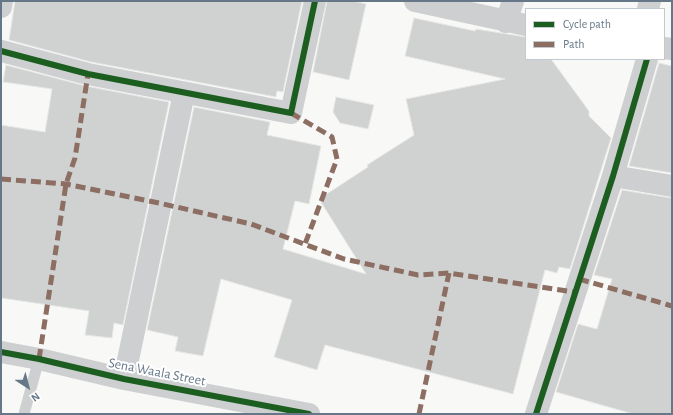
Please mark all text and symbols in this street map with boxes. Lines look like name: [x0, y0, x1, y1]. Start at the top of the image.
legend: [525, 8, 665, 60]
text: Cycle path: [563, 18, 611, 30]
text: Path: [563, 38, 585, 50]
street label: Sena Waala Street: [107, 354, 207, 390]
north arrow: [8, 367, 48, 407]
text: N: [29, 390, 42, 404]

